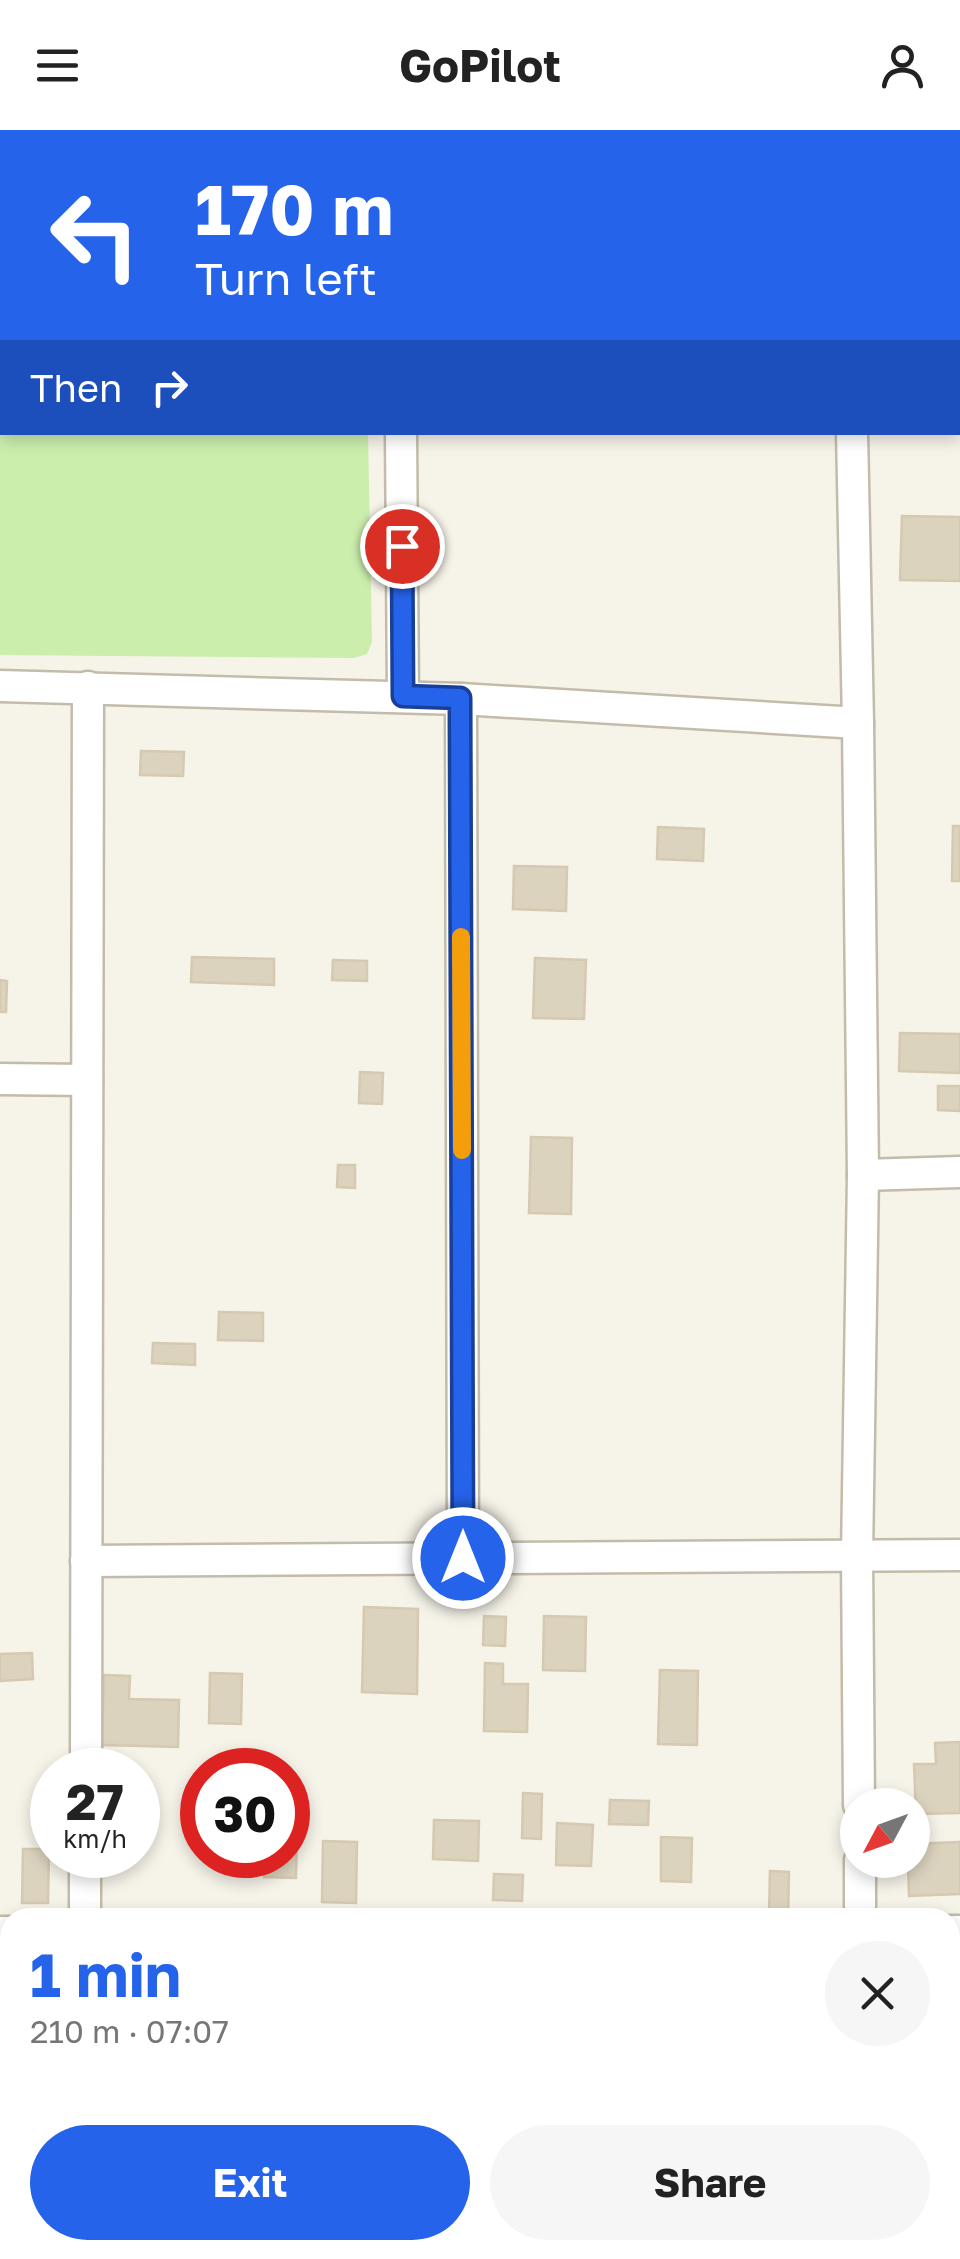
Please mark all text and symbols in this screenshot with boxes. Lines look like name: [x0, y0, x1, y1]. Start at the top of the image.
icon: menu: [30, 38, 85, 93]
text: GoPilot: [399, 38, 561, 92]
icon: person: [875, 38, 930, 93]
text: 170 m: [195, 166, 393, 250]
icon: left: [30, 170, 160, 300]
text: Turn left: [195, 251, 377, 305]
icon: right: [142, 360, 197, 415]
text: Then: [30, 365, 122, 410]
pin: [360, 504, 445, 589]
icon: arrive: [375, 519, 430, 574]
position arrow: [411, 1506, 515, 1610]
speed limit sign: 30: [180, 1748, 310, 1878]
text: 27: [66, 1771, 124, 1831]
north arrow: [840, 1788, 930, 1878]
map controls: [840, 1788, 930, 1878]
text: km/h: [63, 1823, 127, 1854]
text: 1 min: [30, 1938, 181, 2010]
button: close: [825, 1941, 930, 2046]
text: 210 m · 07:07: [30, 2012, 229, 2050]
button: Exit: [30, 2125, 470, 2240]
button: Share: [490, 2125, 930, 2240]

